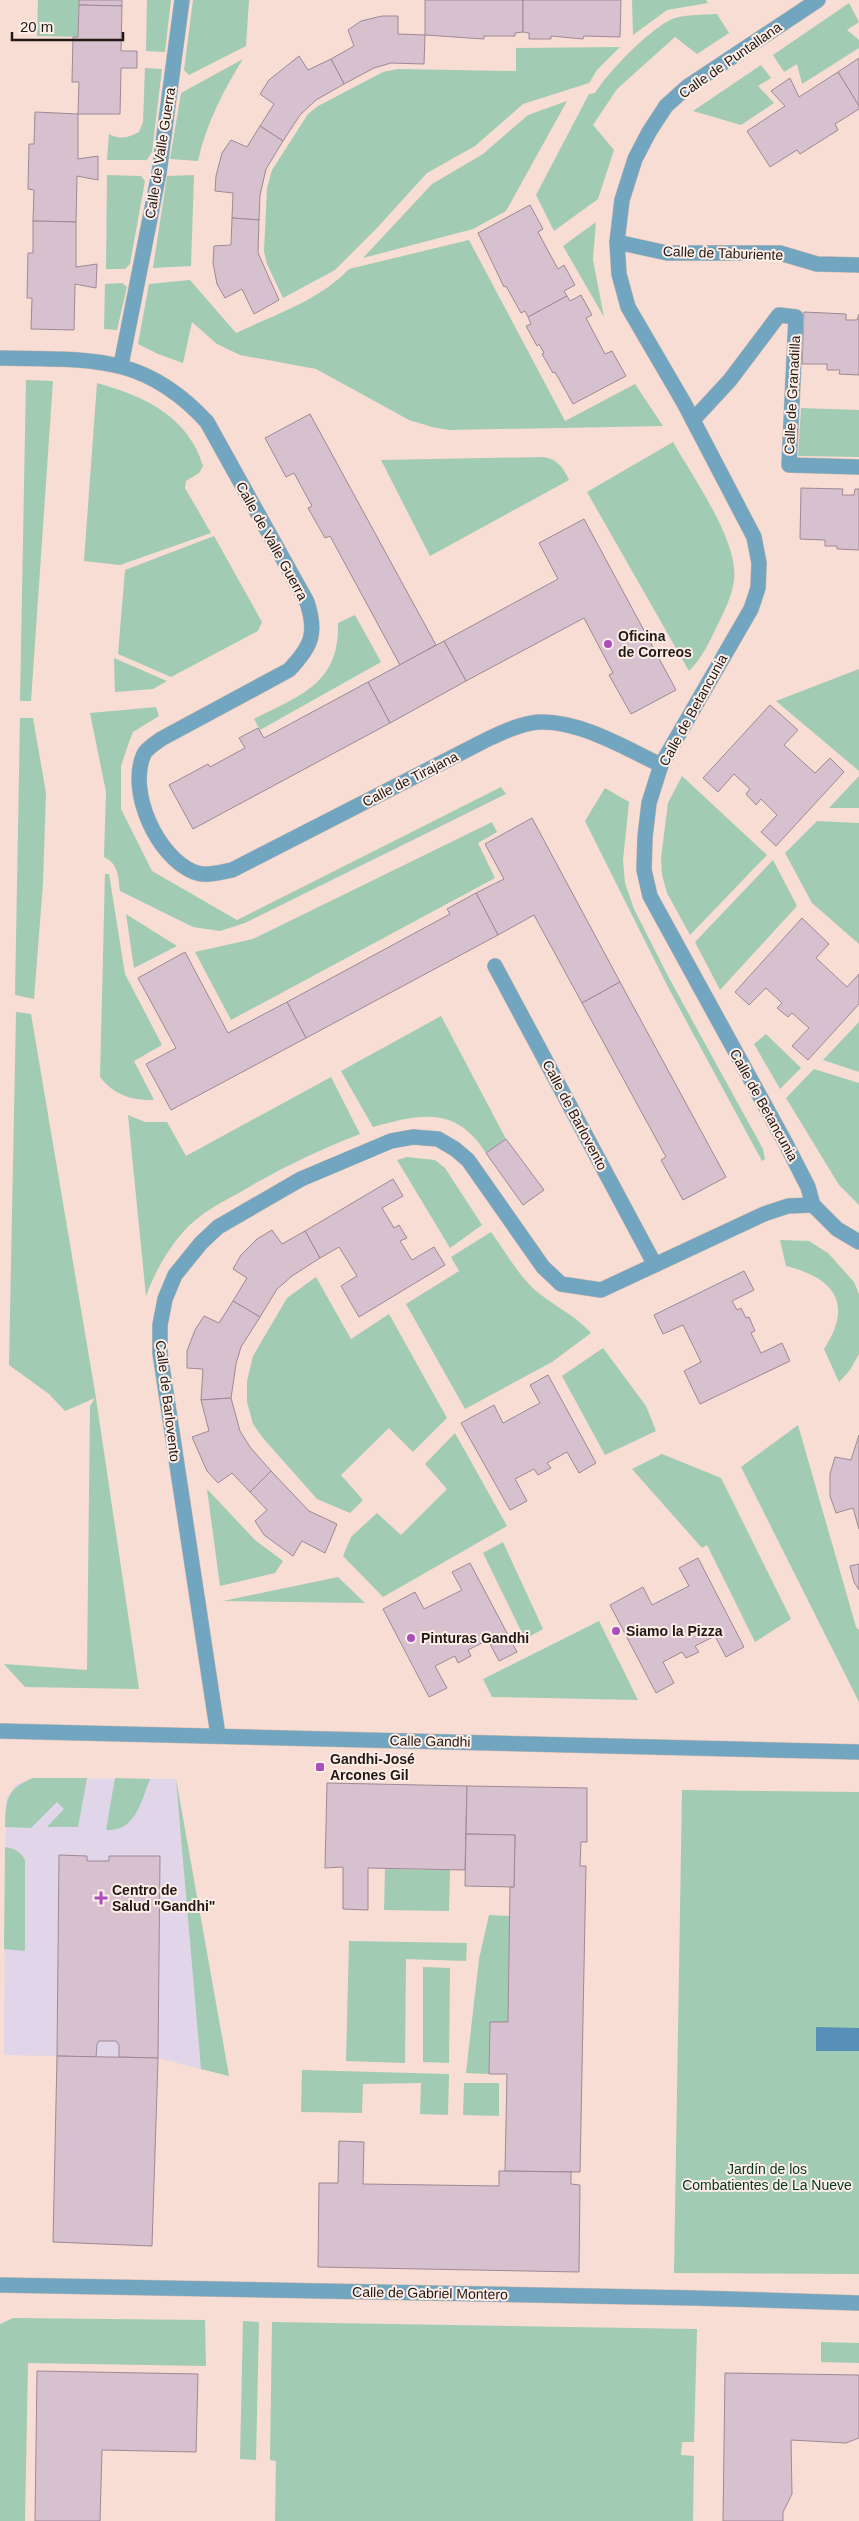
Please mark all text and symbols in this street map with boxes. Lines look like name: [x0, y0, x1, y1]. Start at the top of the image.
scale bar: [12, 10, 124, 42]
text: 20 m: [20, 18, 53, 35]
street label: Calle de Puntallana: [676, 19, 784, 101]
street label: Calle de Valle Guerra: [142, 86, 178, 220]
street label: Calle de Taburiente: [663, 243, 784, 263]
street label: Calle de Granadilla: [781, 335, 803, 455]
street label: Calle de Valle Guerra: [233, 479, 311, 603]
place label: Oficina de Correos: [618, 628, 692, 660]
marker: Oficina de Correos: [602, 638, 614, 650]
street label: Calle de Betancunia: [656, 651, 730, 769]
street label: Calle de Tirajana: [360, 748, 461, 810]
street label: Calle de Betancunia: [727, 1046, 801, 1164]
street label: Calle de Barlovento: [539, 1057, 611, 1173]
street label: Calle de Barlovento: [153, 1339, 183, 1463]
place label: Siamo la Pizza: [626, 1623, 723, 1639]
marker: Siamo la Pizza: [610, 1625, 622, 1637]
place label: Pinturas Gandhi: [421, 1630, 529, 1646]
marker: Pinturas Gandhi: [405, 1632, 417, 1644]
street label: Calle Gandhi: [389, 1732, 471, 1750]
place label: Gandhi-José Arcones Gil: [330, 1751, 415, 1783]
marker: Gandhi-José Arcones Gil: [314, 1761, 326, 1773]
place label: Centro de Salud "Gandhi": [112, 1882, 216, 1914]
marker: Centro de Salud "Gandhi": [94, 1891, 108, 1905]
park label: Jardín de los Combatientes de La Nueve: [682, 2161, 852, 2193]
street label: Calle de Gabriel Montero: [352, 2284, 508, 2302]

